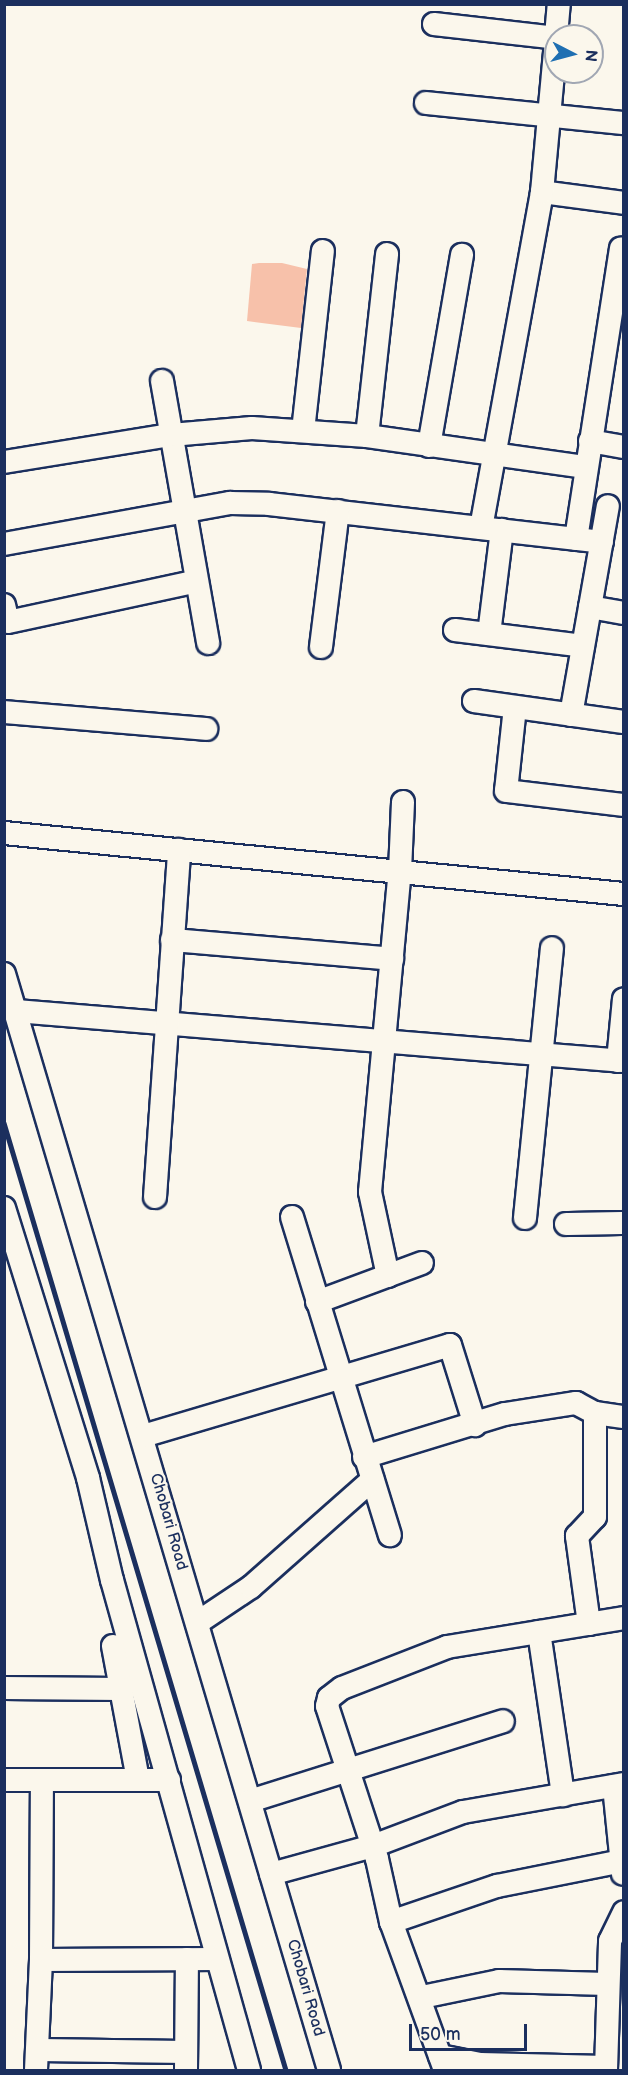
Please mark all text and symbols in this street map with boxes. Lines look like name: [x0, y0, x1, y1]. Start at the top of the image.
north arrow: [544, 24, 604, 84]
text: N: [580, 49, 600, 63]
street label: Chobari Road: [145, 1471, 191, 1573]
street label: Chobari Road: [282, 1937, 328, 2039]
scale bar: [412, 2012, 530, 2050]
text: 50 m: [420, 2024, 461, 2045]

